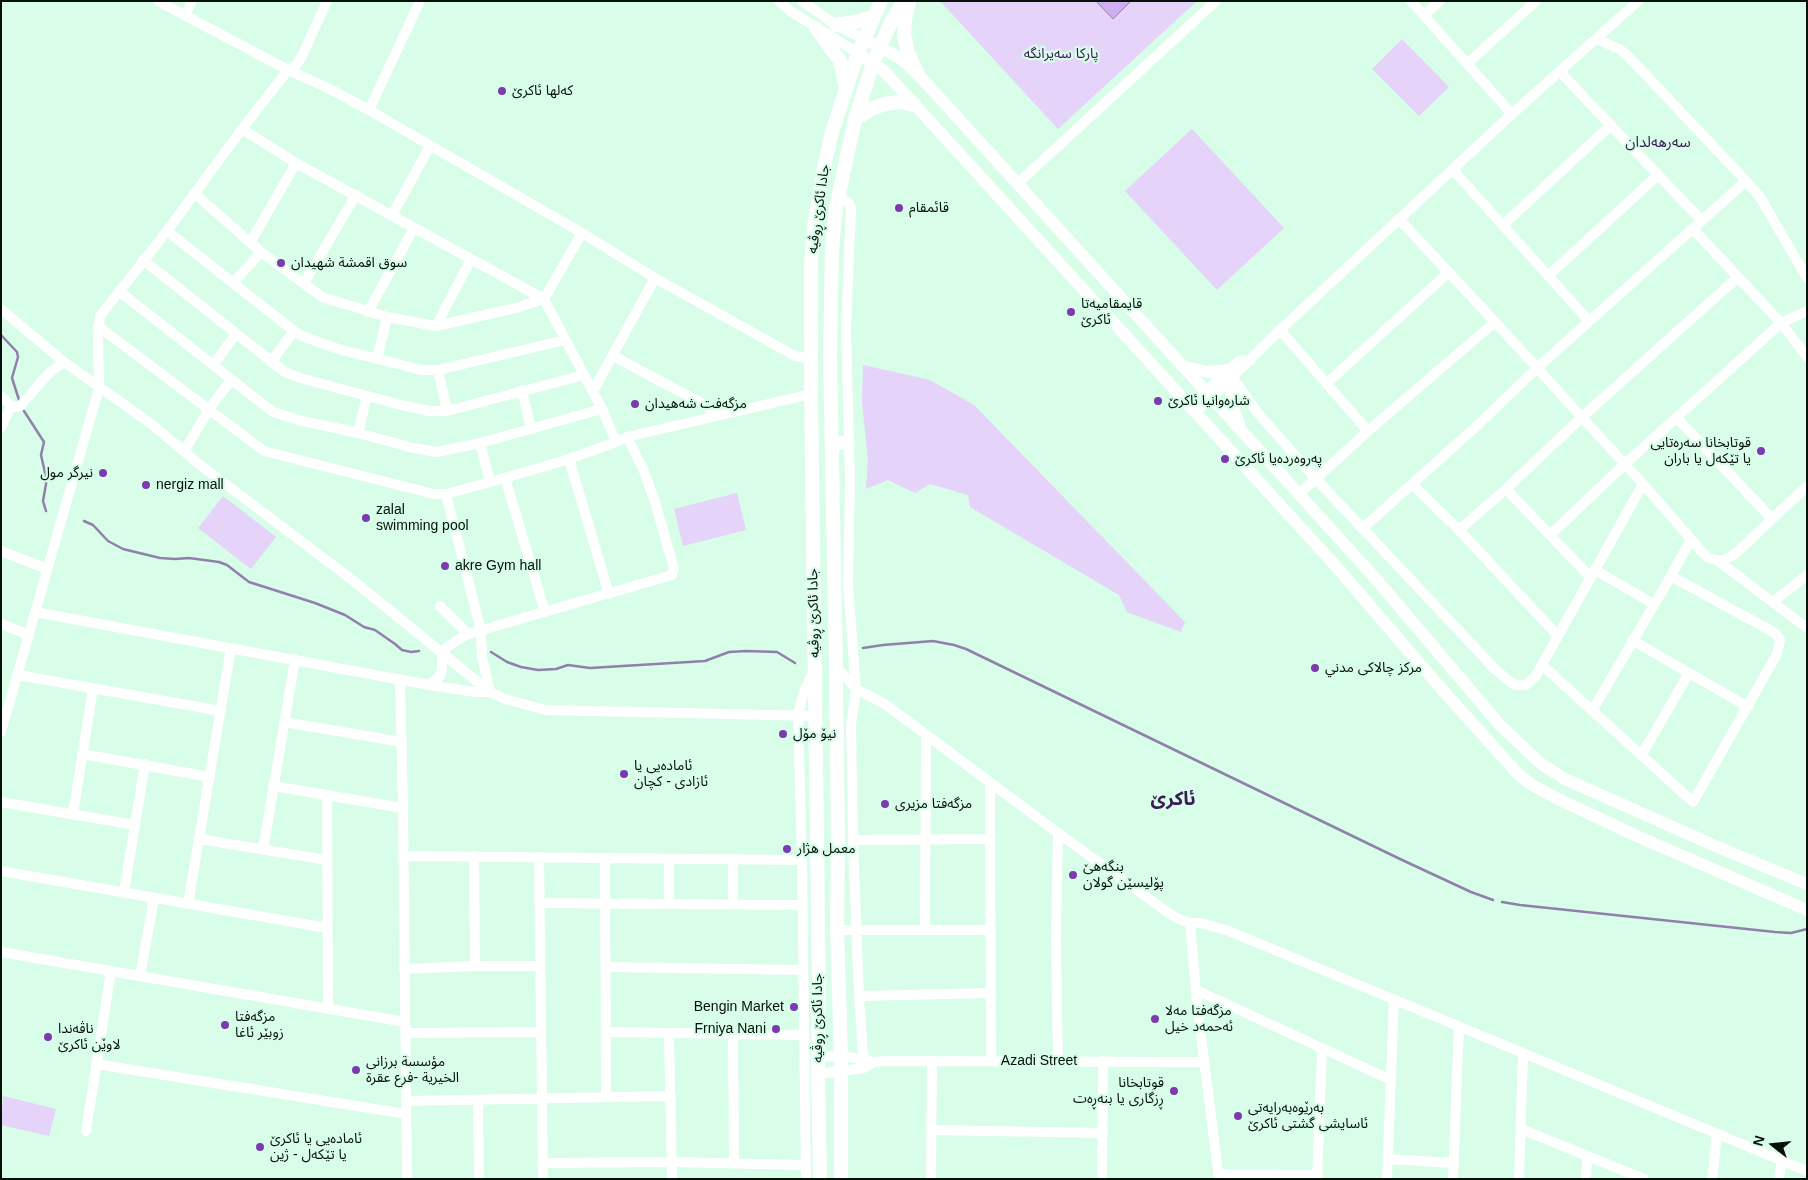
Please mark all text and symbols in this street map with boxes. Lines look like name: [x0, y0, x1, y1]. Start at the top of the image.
park label: پارکا سەیرانگه: [1024, 46, 1098, 62]
place label: کەلها ئاکرێ: [512, 83, 573, 99]
marker: کەلها ئاکرێ: [496, 85, 508, 97]
district label: سەرهەلدان: [1625, 134, 1691, 152]
street label: جادا ئاکرێ ڕوڤیە: [804, 163, 834, 255]
place label: قائمقام: [909, 200, 949, 216]
marker: قائمقام: [893, 202, 905, 214]
place label: سوق اقمشة شهيدان: [291, 255, 407, 271]
marker: سوق اقمشة شهيدان: [275, 257, 287, 269]
place label: قایمقامیەتا ئاکرێ: [1081, 296, 1142, 328]
marker: قایمقامیەتا ئاکرێ: [1065, 306, 1077, 318]
place label: شارەوانیا ئاکرێ: [1168, 393, 1250, 409]
marker: شارەوانیا ئاکرێ: [1152, 395, 1164, 407]
place label: مزگەفت شه‌هيدان: [645, 396, 747, 412]
marker: مزگەفت شه‌هيدان: [629, 398, 641, 410]
place label: قوتابخانا سەرەتایی یا تێکەل یا باران: [1651, 435, 1751, 468]
marker: قوتابخانا سەرەتایی یا تێکەل یا باران: [1755, 445, 1767, 457]
place label: پەروەردەیا ئاكرێ: [1235, 451, 1322, 467]
marker: پەروەردەیا ئاكرێ: [1219, 453, 1231, 465]
place label: نيرگر مول: [40, 465, 93, 481]
marker: نيرگر مول: [97, 467, 109, 479]
place label: nergiz mall: [156, 477, 224, 493]
marker: nergiz mall: [140, 479, 152, 491]
place label: zalal swimming pool: [376, 502, 469, 534]
marker: zalal swimming pool: [360, 512, 372, 524]
place label: akre Gym hall: [455, 558, 541, 574]
marker: akre Gym hall: [439, 560, 451, 572]
street label: جادا ئاکرێ ڕوڤیە: [805, 568, 823, 658]
place label: مركز چالاکى مدني: [1325, 660, 1422, 676]
marker: مركز چالاکى مدني: [1309, 662, 1321, 674]
place label: نیۆ مۆل: [793, 726, 836, 742]
marker: نیۆ مۆل: [777, 728, 789, 740]
place label: ئامادەیی یا ئازادی - کچان: [634, 758, 708, 790]
marker: ئامادەیی یا ئازادی - کچان: [618, 768, 630, 780]
district label: ئاکرێ: [1151, 789, 1195, 811]
place label: مزگەفتا مزیری: [895, 796, 972, 812]
marker: مزگەفتا مزیری: [879, 798, 891, 810]
place label: معمل هژار: [797, 841, 856, 857]
marker: معمل هژار: [781, 843, 793, 855]
place label: بنگە‌ھێ پۆلیسێن گولان: [1083, 859, 1164, 892]
marker: بنگە‌ھێ پۆلیسێن گولان: [1067, 869, 1079, 881]
street label: جادا ئاکرێ ڕوڤیە: [810, 973, 826, 1063]
place label: Bengin Market: [694, 999, 784, 1015]
marker: Bengin Market: [788, 1001, 800, 1013]
place label: مزگەفتا مەلا ئەحمەد خیل: [1165, 1003, 1233, 1036]
place label: مزگەفتا زوبێر ئاغا: [235, 1009, 284, 1042]
marker: مزگەفتا مەلا ئەحمەد خیل: [1149, 1013, 1161, 1025]
marker: مزگەفتا زوبێر ئاغا: [219, 1019, 231, 1031]
place label: ناڤەندا لاوێن ئاکرێ: [58, 1021, 120, 1054]
place label: Frniya Nani: [694, 1021, 766, 1037]
marker: Frniya Nani: [770, 1023, 782, 1035]
marker: ناڤەندا لاوێن ئاکرێ: [42, 1031, 54, 1043]
street label: Azadi Street: [1001, 1053, 1077, 1069]
place label: مؤسسة برزانى الخيرية -فرع عقرة: [366, 1054, 459, 1086]
marker: مؤسسة برزانى الخيرية -فرع عقرة: [350, 1064, 362, 1076]
place label: قوتابخانا ڕزگاری یا بنەڕەت: [1073, 1075, 1164, 1108]
marker: قوتابخانا ڕزگاری یا بنەڕەت: [1168, 1085, 1180, 1097]
place label: بەرێوەبەرایەتی ئاسایشی گشتی ئاکرێ: [1248, 1100, 1368, 1132]
marker: بەرێوەبەرایەتی ئاسایشی گشتی ئاکرێ: [1232, 1110, 1244, 1122]
north arrow: [1748, 1120, 1798, 1170]
place label: ئامادەیی یا ئاکرێ یا تێکەل - ژین: [270, 1131, 362, 1164]
text: N: [1749, 1134, 1768, 1148]
marker: ئامادەیی یا ئاکرێ یا تێکەل - ژین: [254, 1141, 266, 1153]

